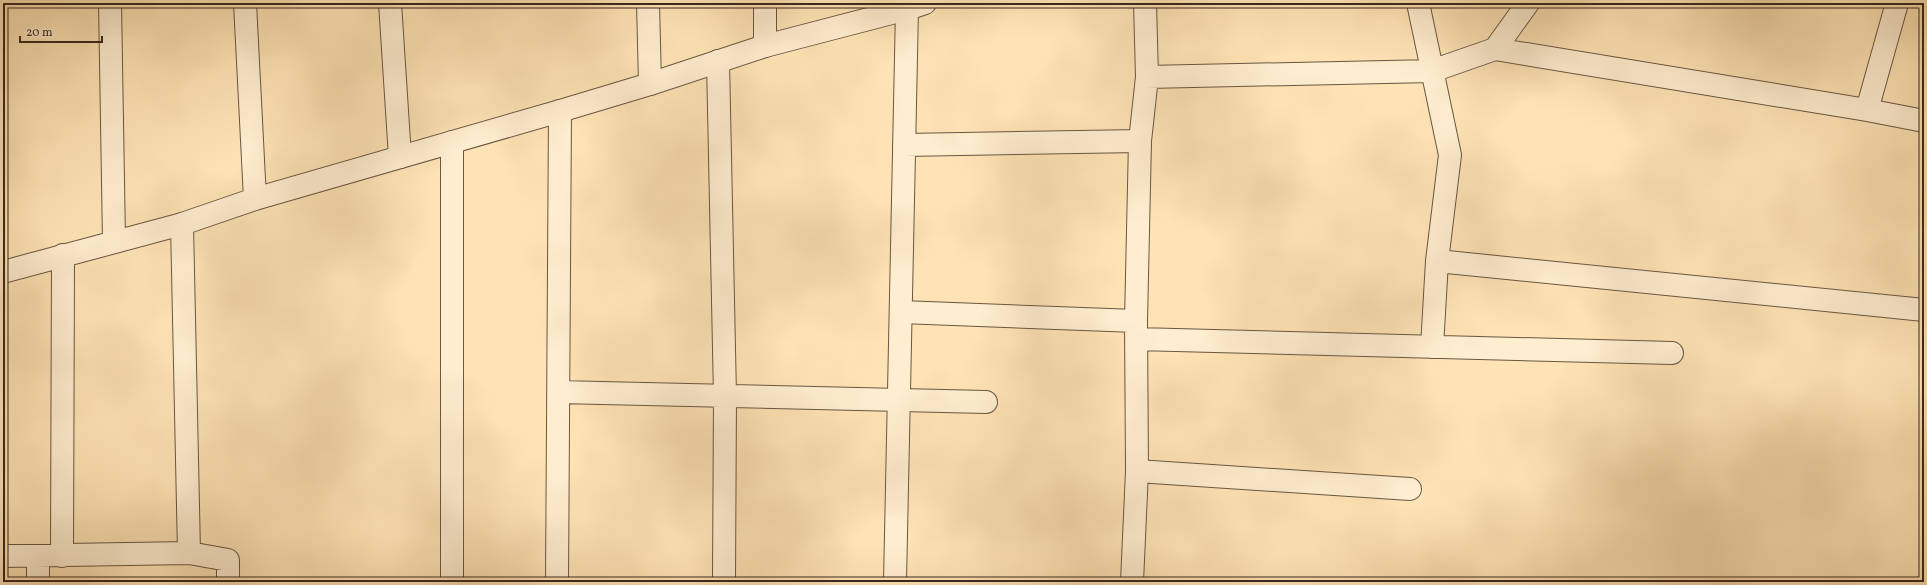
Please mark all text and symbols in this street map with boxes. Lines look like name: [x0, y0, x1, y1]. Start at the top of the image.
scale bar: [20, 18, 102, 44]
text: 20 m: [26, 25, 53, 41]

